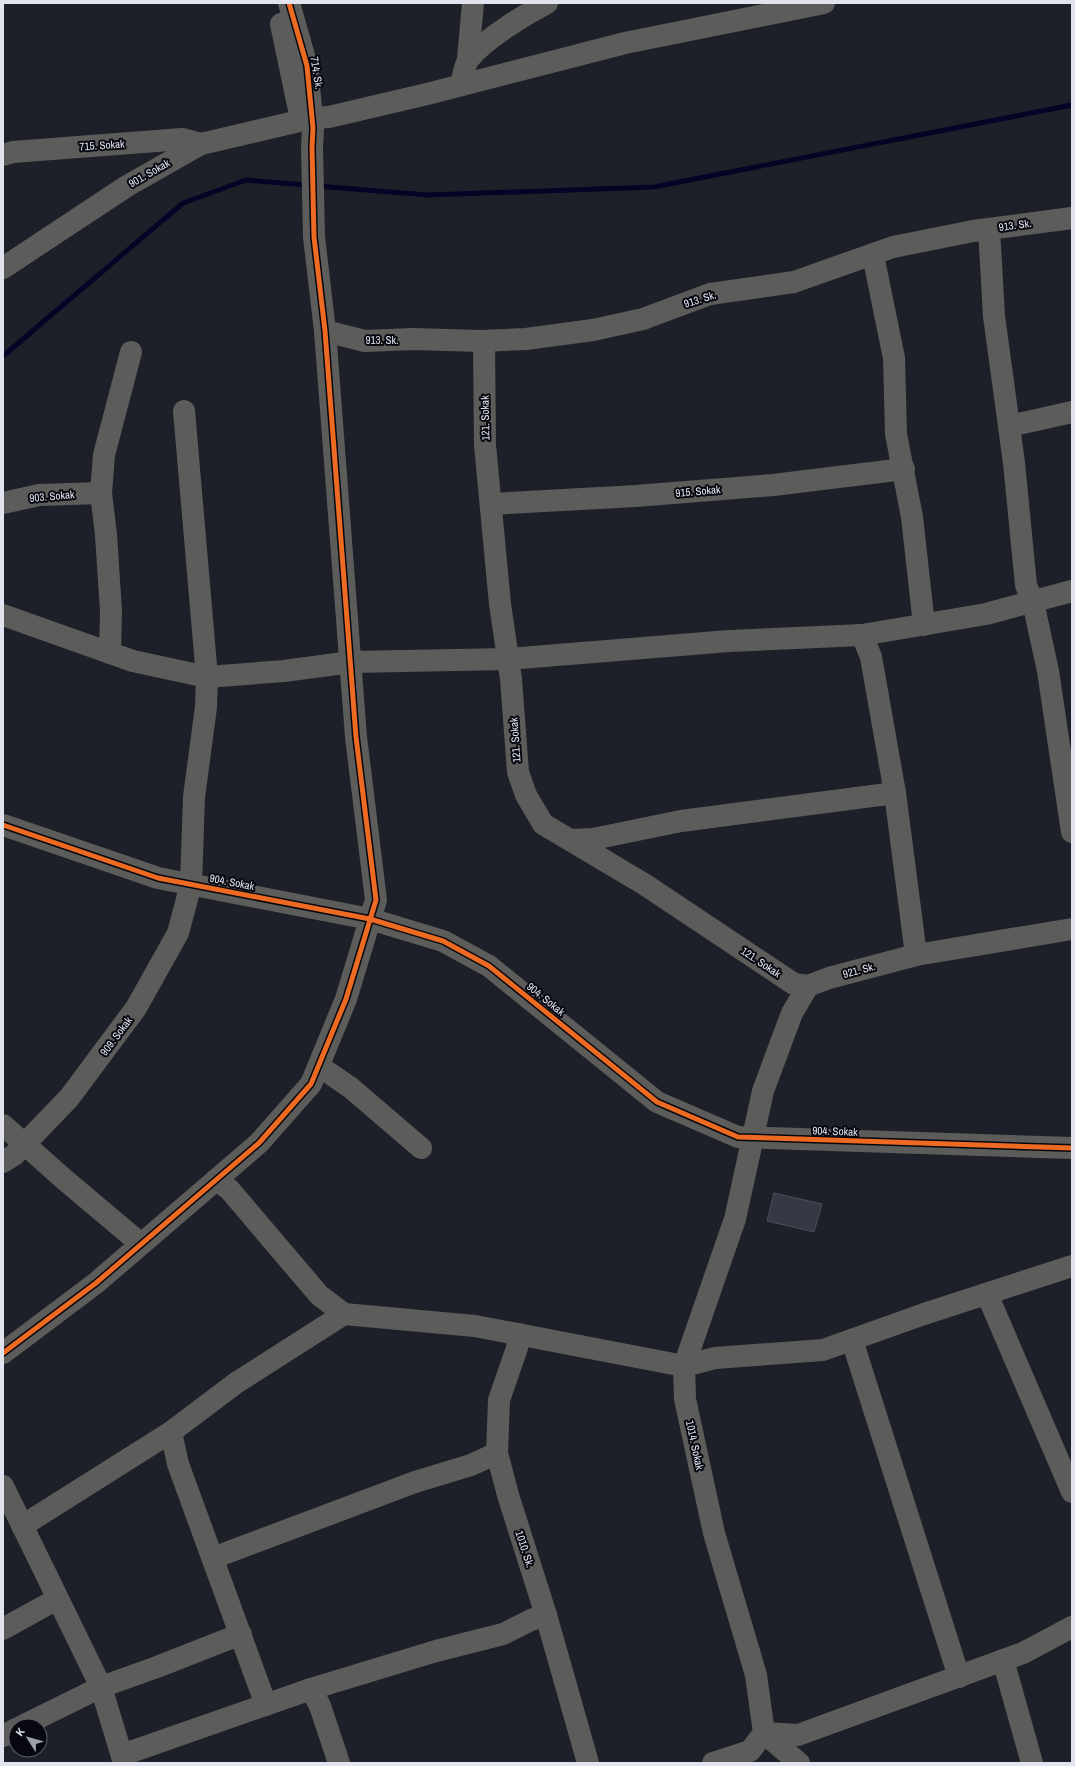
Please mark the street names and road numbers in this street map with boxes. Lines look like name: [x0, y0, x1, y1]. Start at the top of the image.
street label: 714. Sk.: [307, 56, 327, 90]
street label: 715. Sokak: [79, 136, 125, 154]
street label: 901. Sokak: [126, 155, 172, 190]
street label: 913. Sk.: [998, 216, 1032, 234]
street label: 913. Sk.: [682, 287, 718, 311]
street label: 913. Sk.: [365, 333, 399, 347]
street label: 121. Sokak: [478, 395, 492, 441]
street label: 915. Sokak: [675, 482, 722, 500]
street label: 903. Sokak: [29, 487, 76, 505]
street label: 121. Sokak: [506, 717, 524, 763]
street label: 904. Sokak: [209, 871, 256, 893]
street label: 121. Sokak: [738, 944, 784, 981]
street label: 921. Sk.: [841, 959, 877, 981]
street label: 904. Sokak: [524, 979, 568, 1019]
street label: 909. Sokak: [97, 1013, 135, 1058]
street label: 904. Sokak: [812, 1123, 858, 1139]
street label: 1014. Sokak: [683, 1419, 707, 1471]
street label: 1010. Sk.: [512, 1529, 538, 1569]

